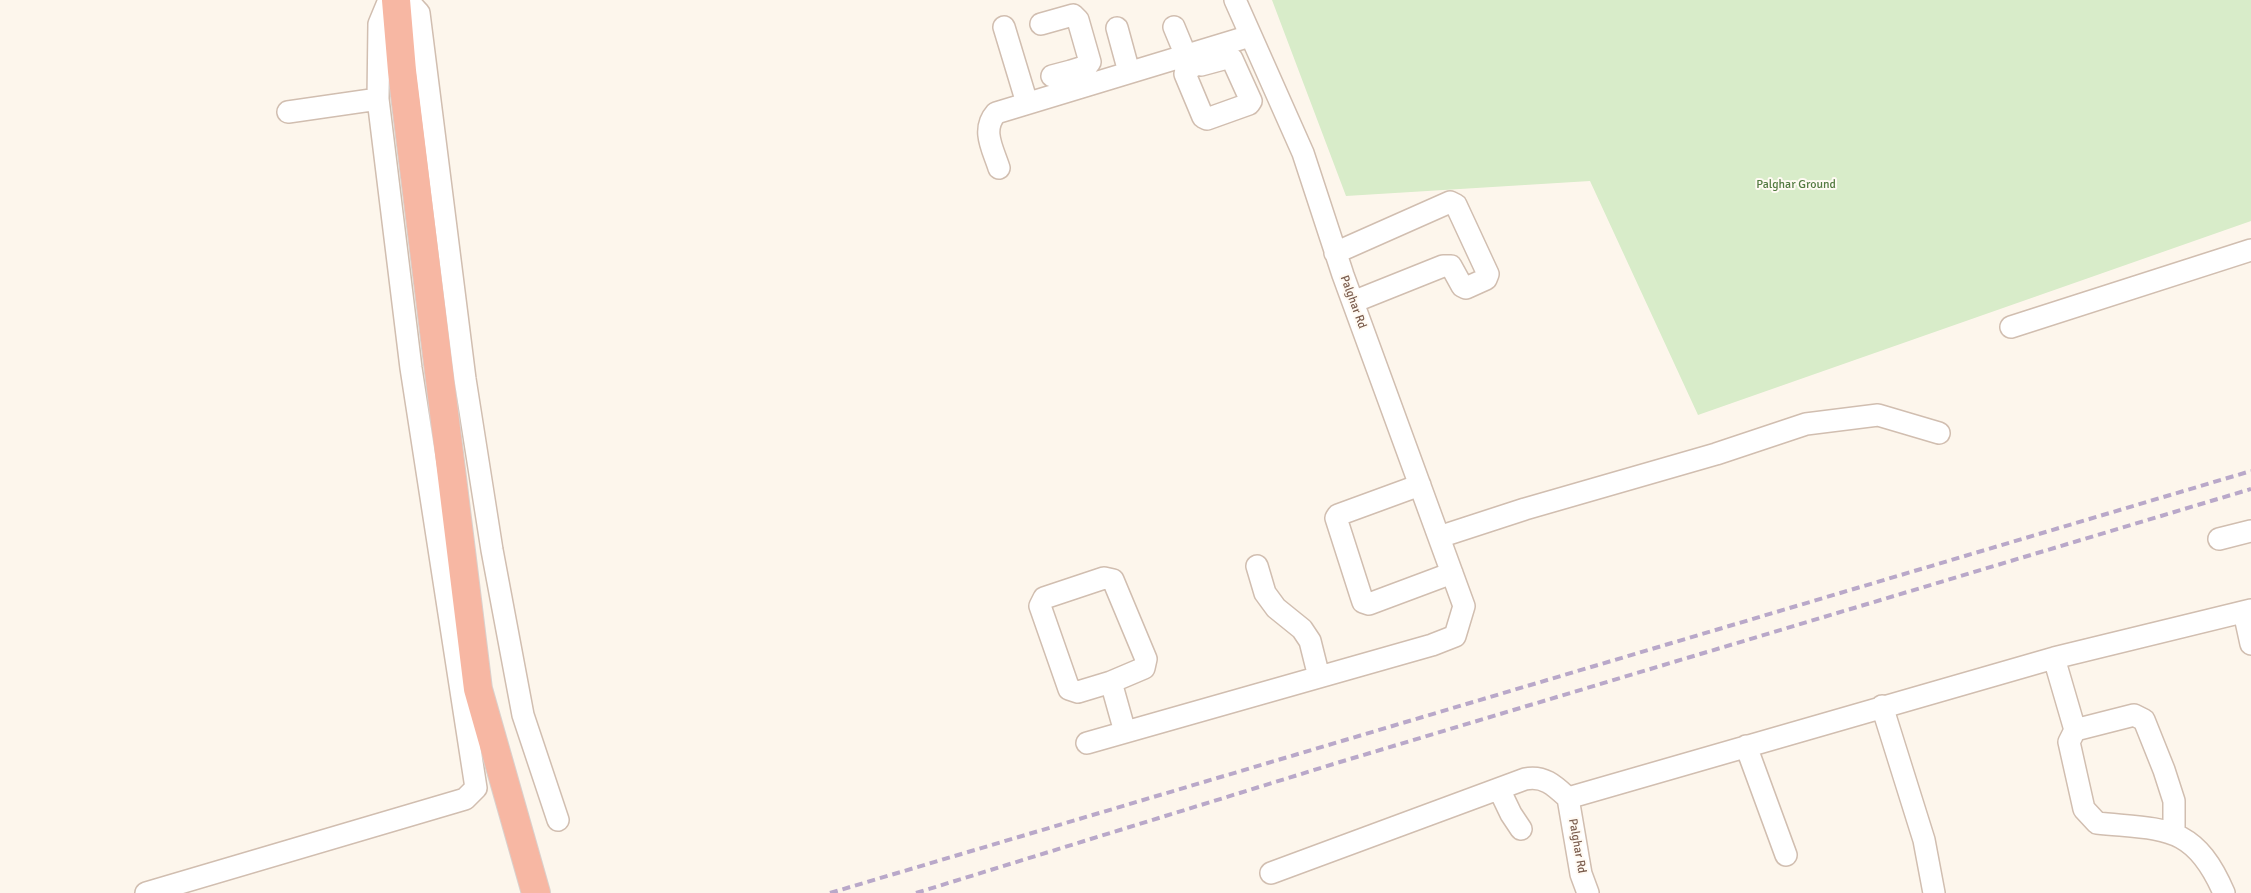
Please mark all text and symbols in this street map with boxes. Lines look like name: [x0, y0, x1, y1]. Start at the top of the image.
park label: Palghar Ground: [1756, 178, 1836, 192]
street label: Palghar Rd: [1337, 273, 1369, 331]
street label: Palghar Rd: [1565, 817, 1589, 875]

